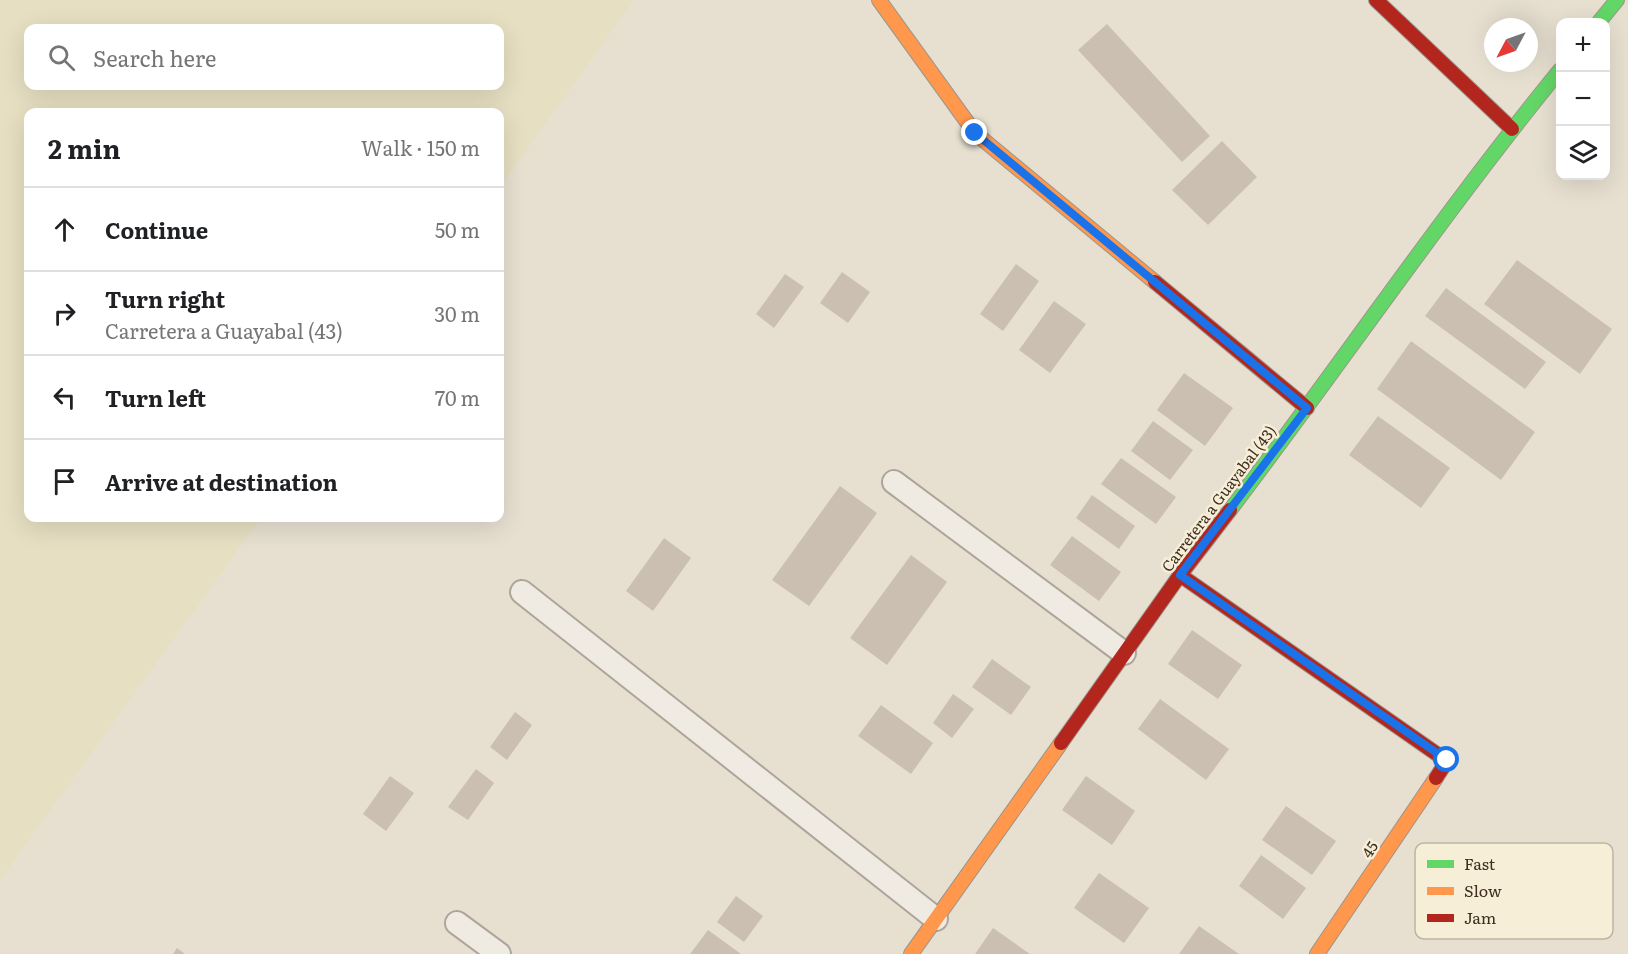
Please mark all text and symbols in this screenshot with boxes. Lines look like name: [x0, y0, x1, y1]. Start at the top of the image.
north arrow: [1484, 18, 1538, 72]
map controls: [1556, 18, 1610, 180]
button: +: [1556, 18, 1610, 72]
search box: [24, 24, 504, 90]
icon: search: [45, 41, 78, 74]
text: Search here: [93, 41, 216, 74]
button: −: [1556, 72, 1610, 126]
route end: [961, 119, 987, 145]
button: layers: [1556, 126, 1610, 180]
text: 2 min: [48, 128, 121, 167]
text: Walk · 150 m: [361, 132, 480, 162]
icon: ahead: [48, 213, 81, 246]
text: Continue: [105, 213, 208, 246]
text: 50 m: [435, 214, 480, 244]
text: Turn right: [105, 282, 225, 315]
icon: right: [48, 297, 81, 330]
text: 30 m: [434, 298, 480, 328]
text: Carretera a Guayabal (43): [105, 315, 343, 345]
icon: left: [48, 381, 81, 414]
text: Turn left: [105, 381, 206, 414]
text: 70 m: [435, 382, 480, 412]
street label: Carretera a Guayabal (43): [1155, 420, 1281, 576]
icon: arrive: [48, 465, 81, 498]
text: Arrive at destination: [105, 465, 338, 498]
route start: [1433, 746, 1459, 772]
street label: 45: [1355, 836, 1383, 862]
legend: [1415, 843, 1613, 939]
text: Fast: [1464, 851, 1496, 875]
text: Slow: [1464, 878, 1502, 902]
text: Jam: [1464, 905, 1497, 929]

